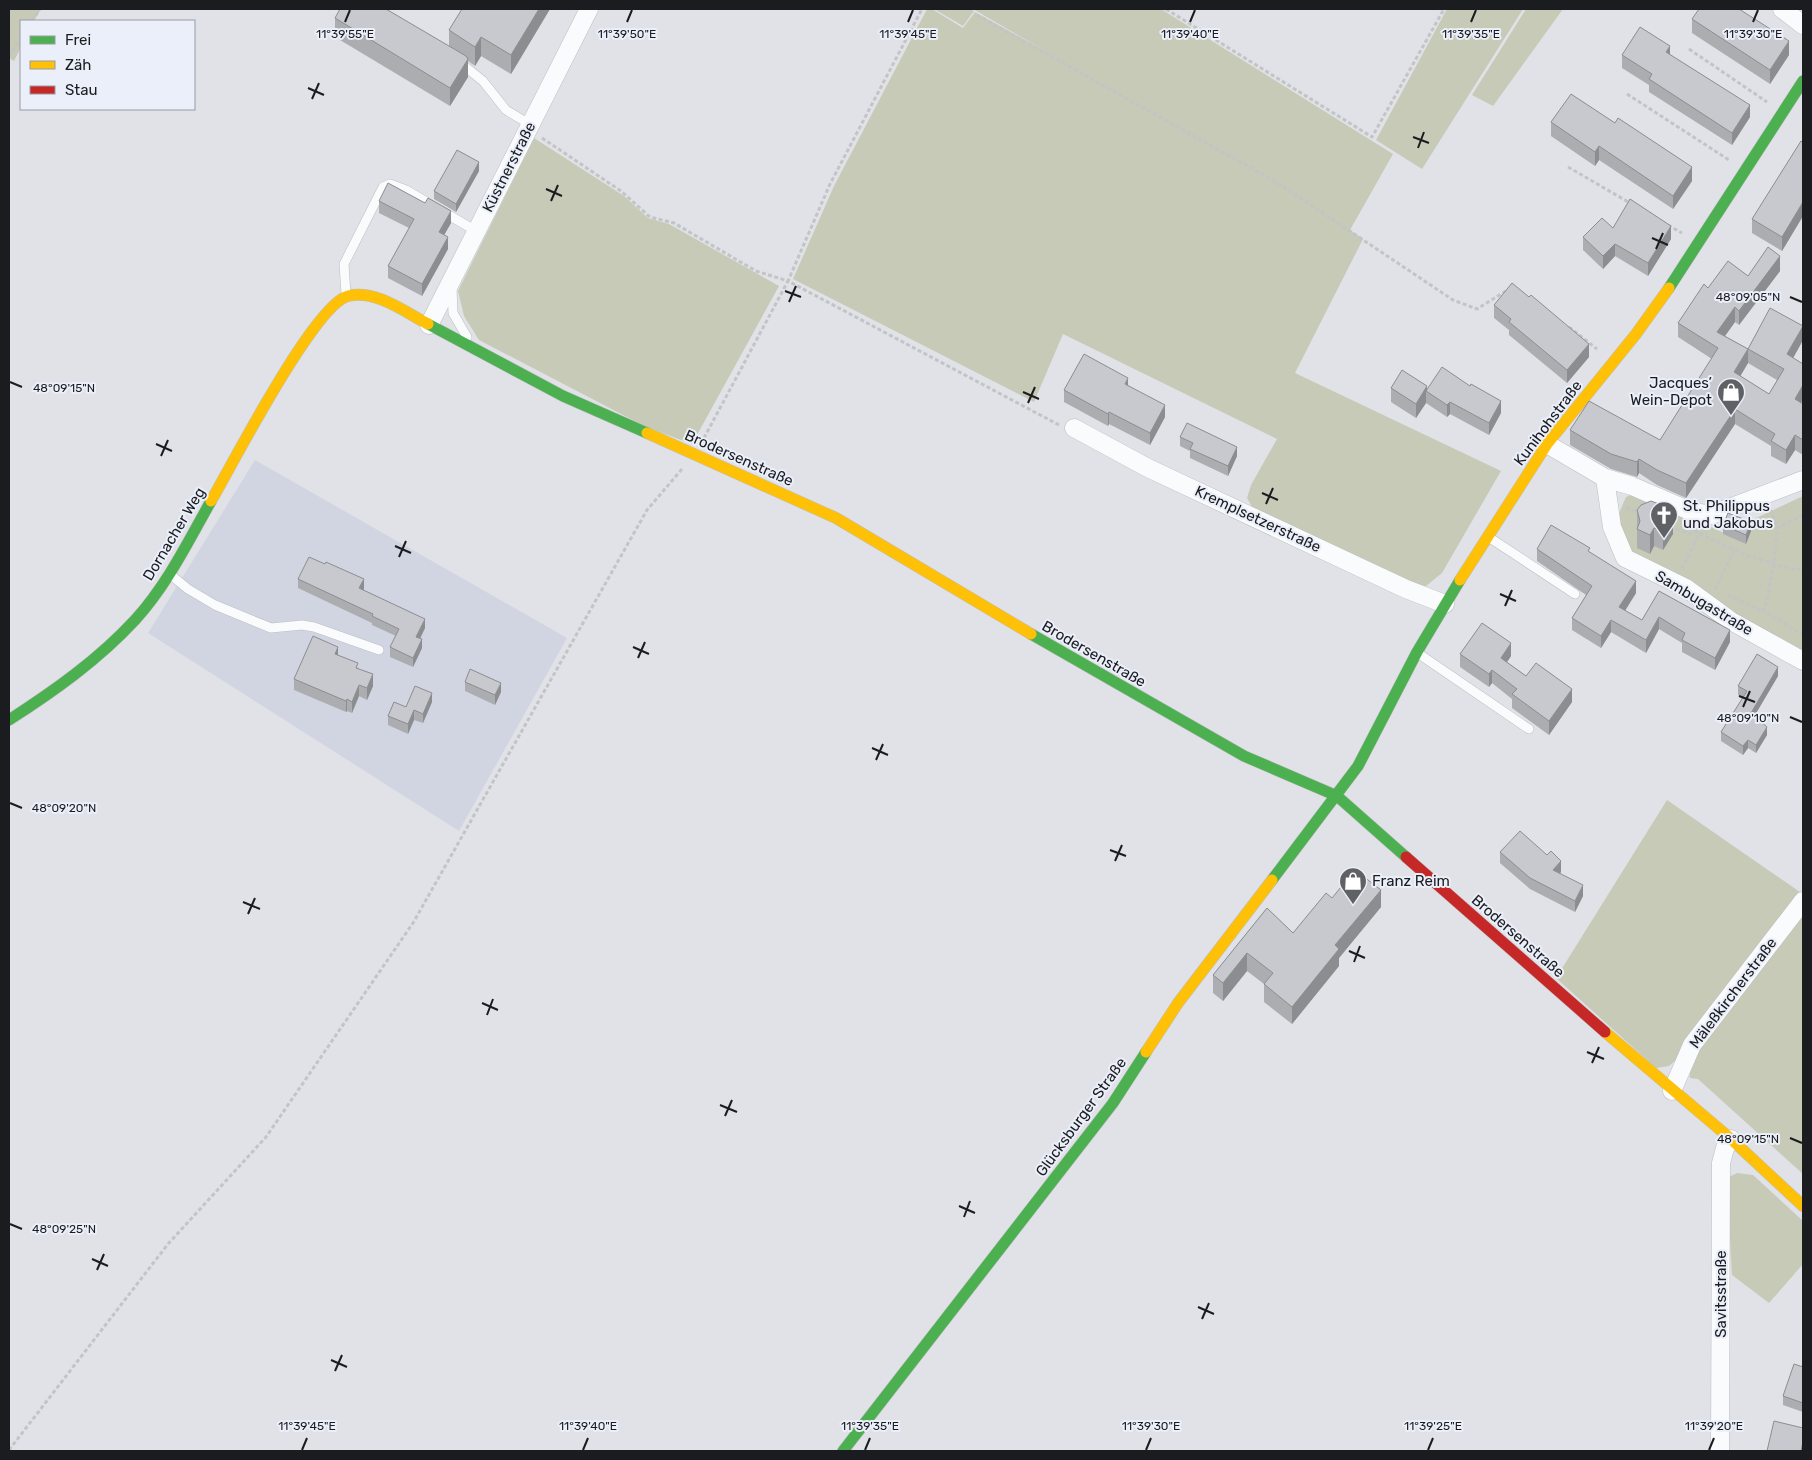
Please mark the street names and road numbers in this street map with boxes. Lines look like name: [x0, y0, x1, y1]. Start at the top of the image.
street label: Küstnerstraße: [479, 119, 539, 215]
street label: Kunihohstraße: [1510, 377, 1586, 469]
street label: Brodersenstraße: [682, 426, 796, 490]
street label: Kremplsetzerstraße: [1192, 482, 1324, 556]
street label: Dornacher Weg: [139, 484, 209, 584]
street label: Sambugastraße: [1652, 567, 1756, 639]
street label: Brodersenstraße: [1039, 617, 1149, 691]
street label: Brodersenstraße: [1468, 891, 1568, 981]
street label: Mäleßkircherstraße: [1685, 934, 1781, 1052]
street label: Glücksburger Straße: [1032, 1054, 1130, 1180]
street label: Savitsstraße: [1712, 1250, 1730, 1338]

